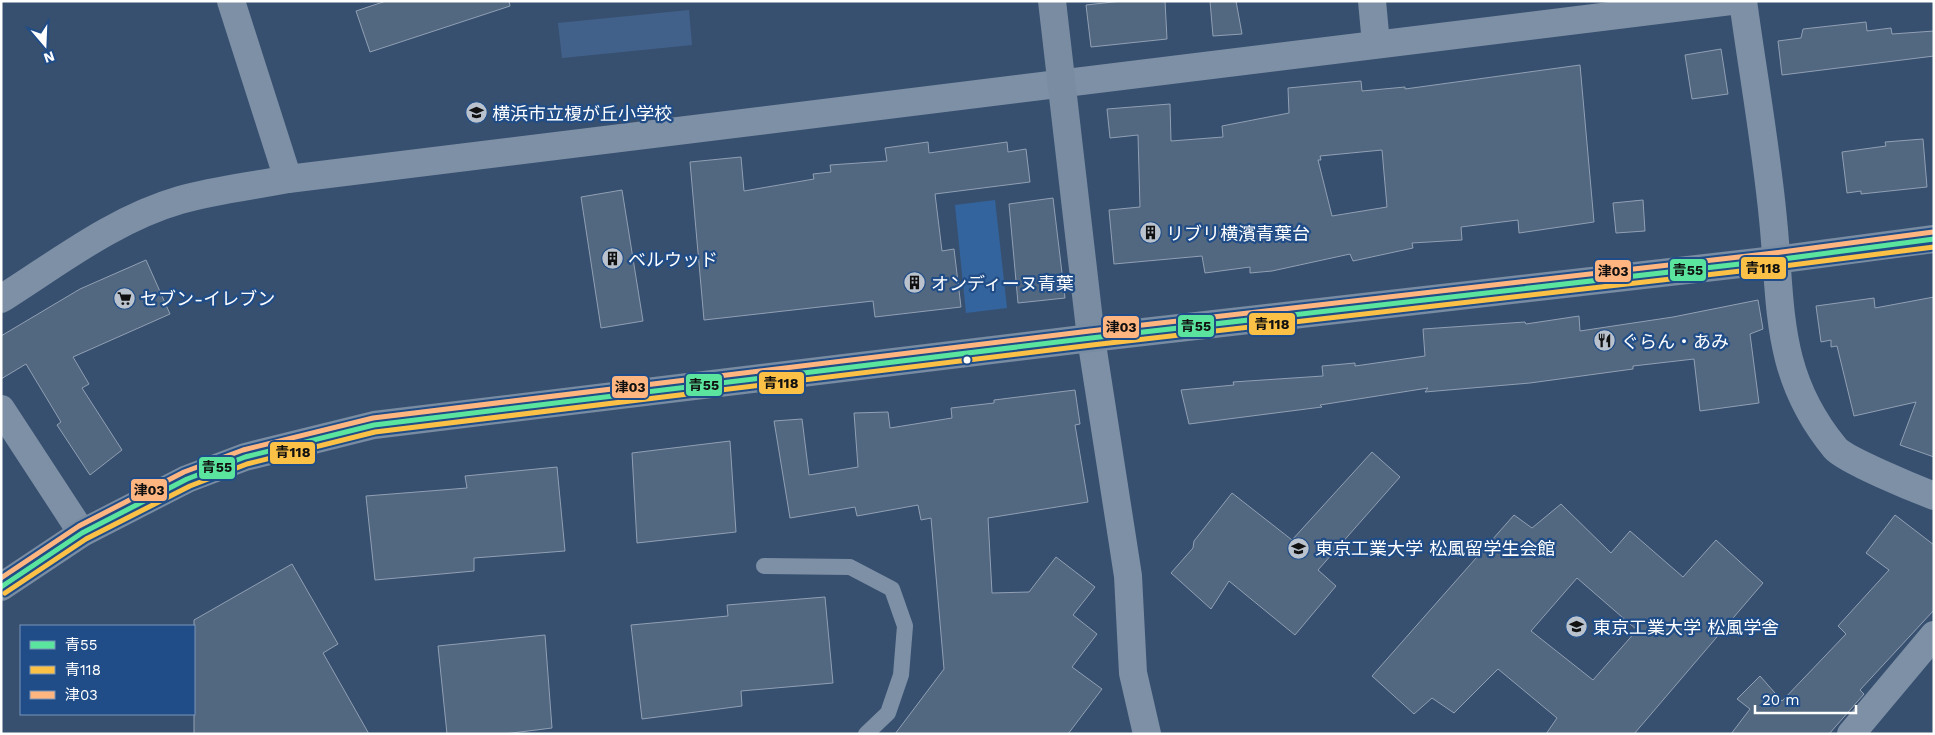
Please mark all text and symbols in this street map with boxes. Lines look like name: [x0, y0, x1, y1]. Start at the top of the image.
north arrow: [20, 20, 70, 70]
text: N: [42, 48, 57, 67]
school or university icon: 横浜市立榎が丘小学校: [464, 101, 488, 125]
place label: 横浜市立榎が丘小学校: [492, 103, 672, 124]
building icon: リブリ横濱青葉台: [1138, 221, 1162, 245]
place label: リブリ横濱青葉台: [1166, 223, 1310, 244]
building icon: ベルウッド: [600, 247, 624, 271]
place label: ベルウッド: [628, 249, 718, 270]
line badge: 青118: [1740, 256, 1787, 280]
line badge: 青55: [1669, 258, 1707, 282]
line badge: 津03: [1594, 259, 1632, 283]
text: 青118: [1746, 260, 1781, 276]
text: 青55: [1673, 262, 1703, 278]
text: 津03: [1597, 263, 1629, 279]
building icon: オンディーヌ青葉: [903, 271, 927, 295]
place label: オンディーヌ青葉: [931, 273, 1074, 294]
supermarket icon: セブン-イレブン: [112, 286, 136, 310]
place label: セブン-イレブン: [140, 288, 275, 309]
line badge: 青118: [1248, 312, 1296, 336]
line badge: 青55: [1177, 314, 1215, 338]
line badge: 津03: [1102, 315, 1140, 339]
text: 青118: [1255, 316, 1290, 332]
text: 青55: [1181, 318, 1211, 334]
text: 津03: [1105, 319, 1137, 335]
restaurant icon: ぐらん・あみ: [1593, 329, 1617, 353]
place label: ぐらん・あみ: [1621, 331, 1729, 352]
unlabelled marker: [962, 355, 972, 365]
line badge: 青118: [758, 371, 805, 395]
line badge: 青55: [685, 373, 723, 397]
line badge: 津03: [611, 375, 649, 399]
text: 青118: [764, 375, 799, 391]
text: 青55: [689, 377, 719, 393]
text: 津03: [614, 379, 646, 395]
line badge: 青118: [269, 441, 316, 465]
text: 青118: [276, 444, 311, 460]
line badge: 青55: [198, 456, 236, 480]
text: 青55: [202, 459, 232, 475]
line badge: 津03: [130, 478, 168, 502]
text: 津03: [133, 482, 165, 498]
school or university icon: 東京工業大学 松風留学生会館: [1287, 536, 1311, 560]
place label: 東京工業大学 松風留学生会館: [1315, 538, 1555, 559]
school or university icon: 東京工業大学 松風学舎: [1565, 615, 1589, 639]
place label: 東京工業大学 松風学舎: [1593, 617, 1779, 638]
legend: [20, 625, 195, 715]
text: 青55: [65, 636, 97, 654]
text: 青118: [65, 661, 101, 679]
scale bar: [1755, 682, 1856, 714]
text: 津03: [65, 686, 98, 704]
text: 20 m: [1762, 691, 1800, 709]

